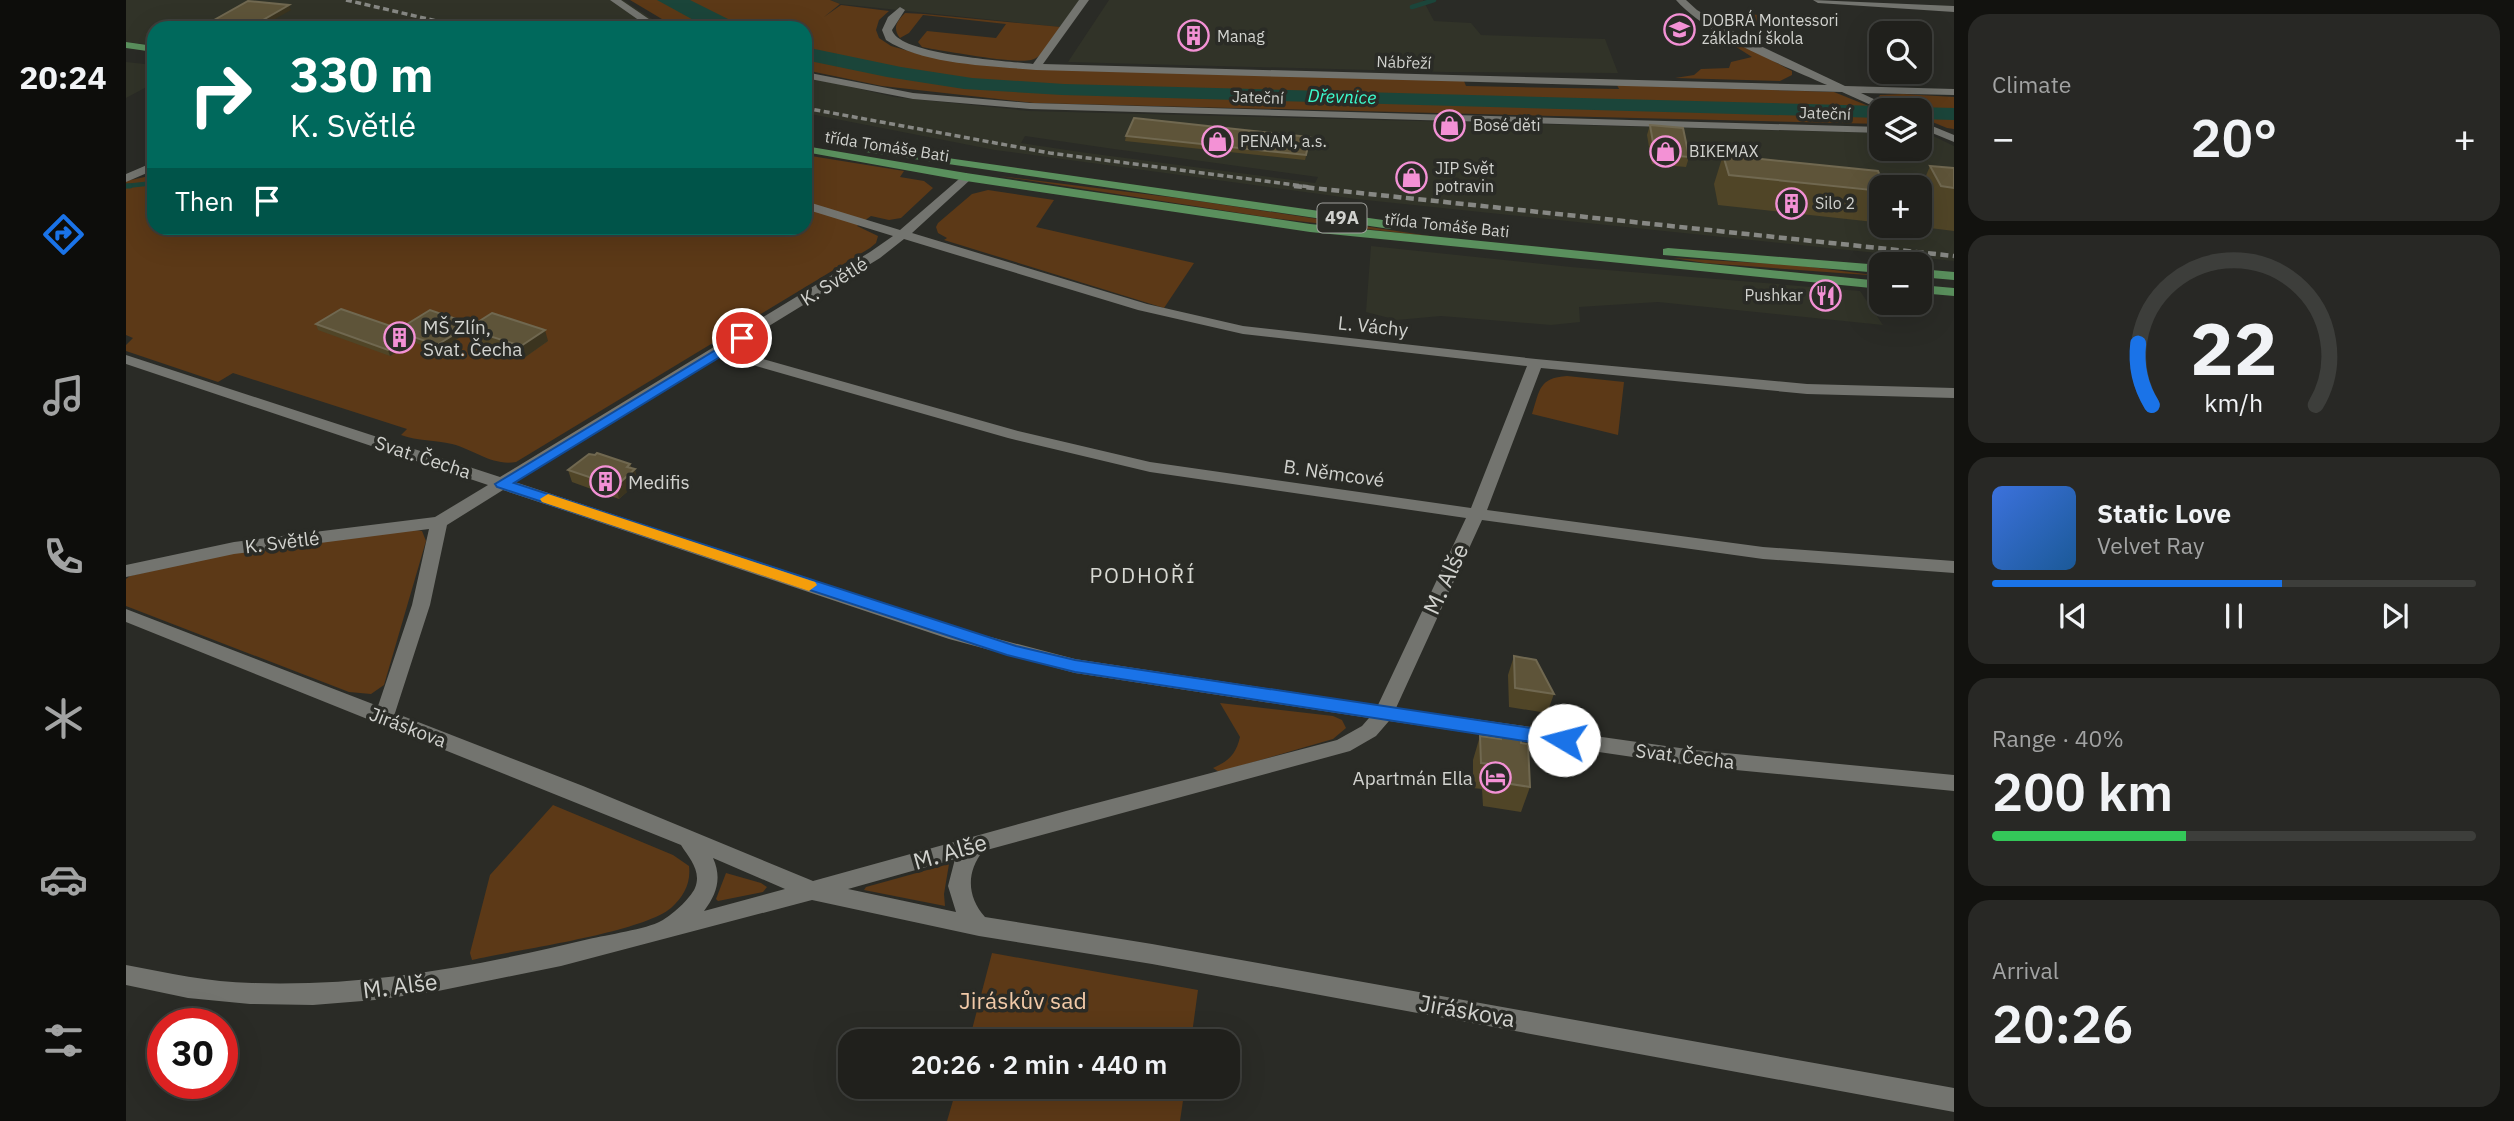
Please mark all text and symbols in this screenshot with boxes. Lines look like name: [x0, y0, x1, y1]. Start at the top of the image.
place label: DOBRÁ Montessori základní škola: [1702, 9, 1838, 48]
school or university icon: DOBRÁ Montessori základní škola: [1662, 12, 1696, 46]
building icon: Manag: [1177, 19, 1211, 53]
map controls: [1869, 21, 1932, 315]
button: search: [1869, 21, 1932, 84]
place label: Manag: [1217, 26, 1265, 46]
text: 330 m: [290, 42, 434, 105]
icon: right: [175, 49, 266, 140]
street label: Nábřeží: [1376, 51, 1432, 73]
text: 20:24: [19, 56, 107, 98]
text: Climate: [1992, 69, 2071, 99]
water label: Dřevnice: [1307, 84, 1377, 109]
street label: Jateční: [1232, 86, 1284, 108]
button: layers: [1869, 98, 1932, 161]
street label: Jateční: [1799, 102, 1851, 124]
text: K. Světlé: [290, 104, 416, 146]
text: 20°: [2191, 104, 2277, 171]
shop icon: Bosé děti: [1433, 108, 1467, 142]
text: −: [1992, 113, 2015, 162]
text: +: [2453, 113, 2476, 162]
place label: Bosé děti: [1473, 115, 1540, 135]
shop icon: PENAM, a.s.: [1200, 124, 1234, 158]
street label: třída Tomáše Bati: [823, 126, 951, 166]
place label: PENAM, a.s.: [1240, 131, 1327, 151]
shop icon: BIKEMAX: [1649, 134, 1683, 168]
place label: BIKEMAX: [1689, 141, 1759, 161]
place label: JIP Svět potravin: [1435, 158, 1494, 196]
shop icon: JIP Svět potravin: [1395, 160, 1429, 194]
button: +: [1869, 175, 1932, 238]
icon: arrive: [248, 182, 286, 220]
text: Then: [175, 184, 234, 218]
building icon: Silo 2: [1775, 186, 1809, 220]
place label: Silo 2: [1815, 193, 1855, 213]
road number: 49A: [1318, 204, 1366, 232]
street label: třída Tomáše Bati: [1383, 208, 1511, 242]
icon: directions: [39, 210, 88, 259]
street label: K. Světlé: [796, 251, 872, 311]
button: −: [1869, 252, 1932, 315]
restaurant icon: Pushkar: [1809, 278, 1843, 312]
place label: Pushkar: [1745, 285, 1803, 305]
text: 22: [2190, 301, 2278, 396]
pin: [712, 308, 772, 368]
street label: L. Váchy: [1337, 310, 1410, 342]
place label: MŠ Zlín, Svat. Čecha: [423, 315, 522, 361]
icon: arrive: [723, 319, 761, 357]
building icon: MŠ Zlín, Svat. Čecha: [383, 321, 417, 355]
icon: music: [39, 371, 88, 420]
text: km/h: [2205, 386, 2263, 419]
street label: Svat. Čecha: [372, 430, 474, 484]
street label: B. Němcové: [1282, 454, 1386, 492]
building icon: Medifis: [588, 465, 622, 499]
place label: Medifis: [628, 470, 690, 494]
text: Static Love: [2097, 496, 2231, 530]
street label: K. Světlé: [243, 526, 321, 558]
text: Velvet Ray: [2097, 530, 2204, 560]
icon: phone: [39, 532, 88, 581]
street label: M. Alše: [1416, 538, 1475, 619]
district label: PODHOŘÍ: [1089, 561, 1197, 589]
icon: previous: [2054, 597, 2092, 635]
icon: pause: [2215, 597, 2253, 635]
icon: next: [2376, 597, 2414, 635]
icon: climate: [39, 694, 88, 743]
street label: Jiráskova: [366, 701, 450, 753]
position arrow: [1527, 703, 1601, 777]
text: Range · 40%: [1992, 723, 2124, 753]
street label: Svat. Čecha: [1634, 738, 1736, 774]
text: 200 km: [1992, 758, 2173, 825]
hotel icon: Apartmán Ella: [1479, 761, 1513, 795]
place label: Apartmán Ella: [1352, 766, 1473, 790]
street label: M. Alše: [909, 826, 990, 876]
icon: car: [39, 855, 88, 904]
text: Arrival: [1992, 955, 2059, 985]
street label: M. Alše: [361, 966, 439, 1004]
park label: Jiráskův sad: [959, 985, 1087, 1015]
street label: Jiráskova: [1417, 987, 1518, 1033]
text: 20:26: [1992, 990, 2133, 1057]
speed limit sign: 30: [147, 1008, 238, 1099]
icon: filters: [39, 1016, 88, 1065]
text: 20:26 · 2 min · 440 m: [911, 1047, 1167, 1081]

